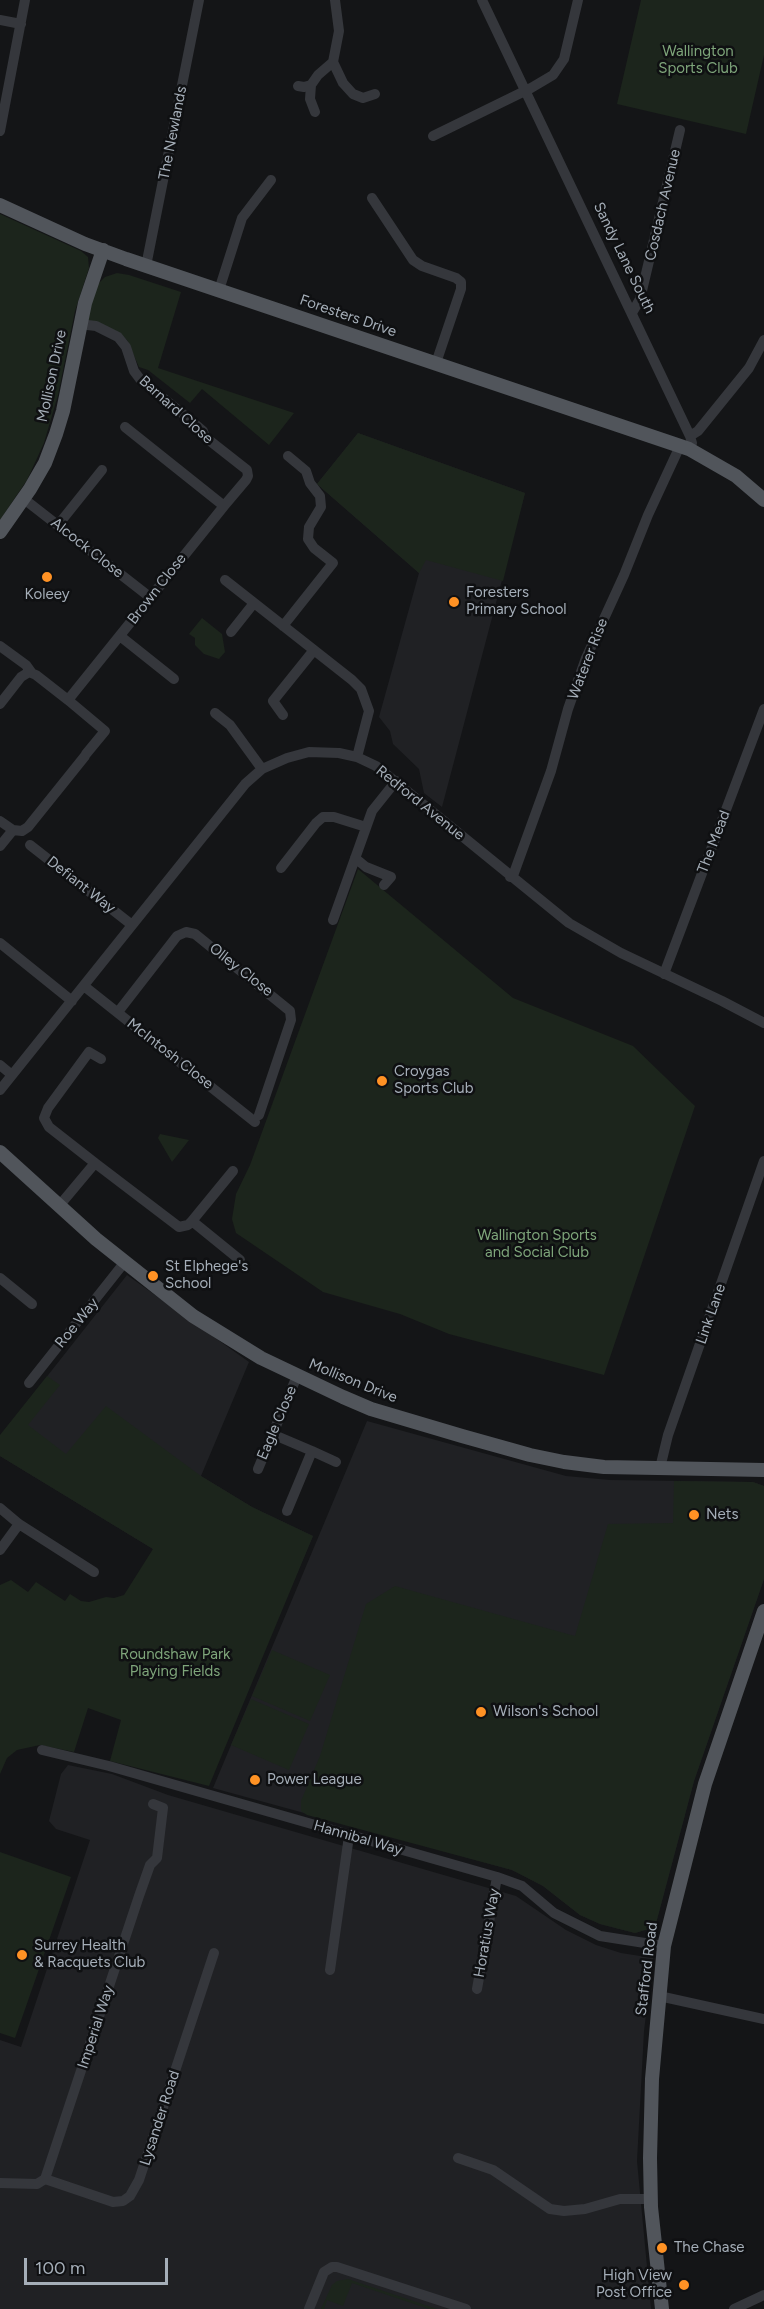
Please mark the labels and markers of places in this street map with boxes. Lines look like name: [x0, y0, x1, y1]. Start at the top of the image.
marker: Koleey: [40, 570, 54, 584]
place label: Foresters Primary School: [466, 584, 567, 619]
place label: Koleey: [24, 586, 70, 604]
marker: Foresters Primary School: [447, 595, 461, 609]
place label: Croygas Sports Club: [394, 1063, 473, 1098]
marker: Croygas Sports Club: [375, 1074, 389, 1088]
place label: St Elphege's School: [165, 1258, 248, 1293]
marker: St Elphege's School: [146, 1269, 160, 1283]
place label: Nets: [706, 1506, 738, 1524]
marker: Nets: [687, 1508, 701, 1522]
place label: Wilson's School: [493, 1703, 598, 1721]
marker: Wilson's School: [474, 1705, 488, 1719]
place label: Power League: [267, 1771, 362, 1789]
marker: Power League: [248, 1773, 262, 1787]
place label: Surrey Health & Racquets Club: [34, 1937, 145, 1972]
marker: Surrey Health & Racquets Club: [15, 1948, 29, 1962]
place label: The Chase: [674, 2239, 745, 2257]
marker: The Chase: [655, 2241, 669, 2255]
place label: High View Post Office: [596, 2267, 672, 2302]
marker: High View Post Office: [677, 2278, 691, 2292]

